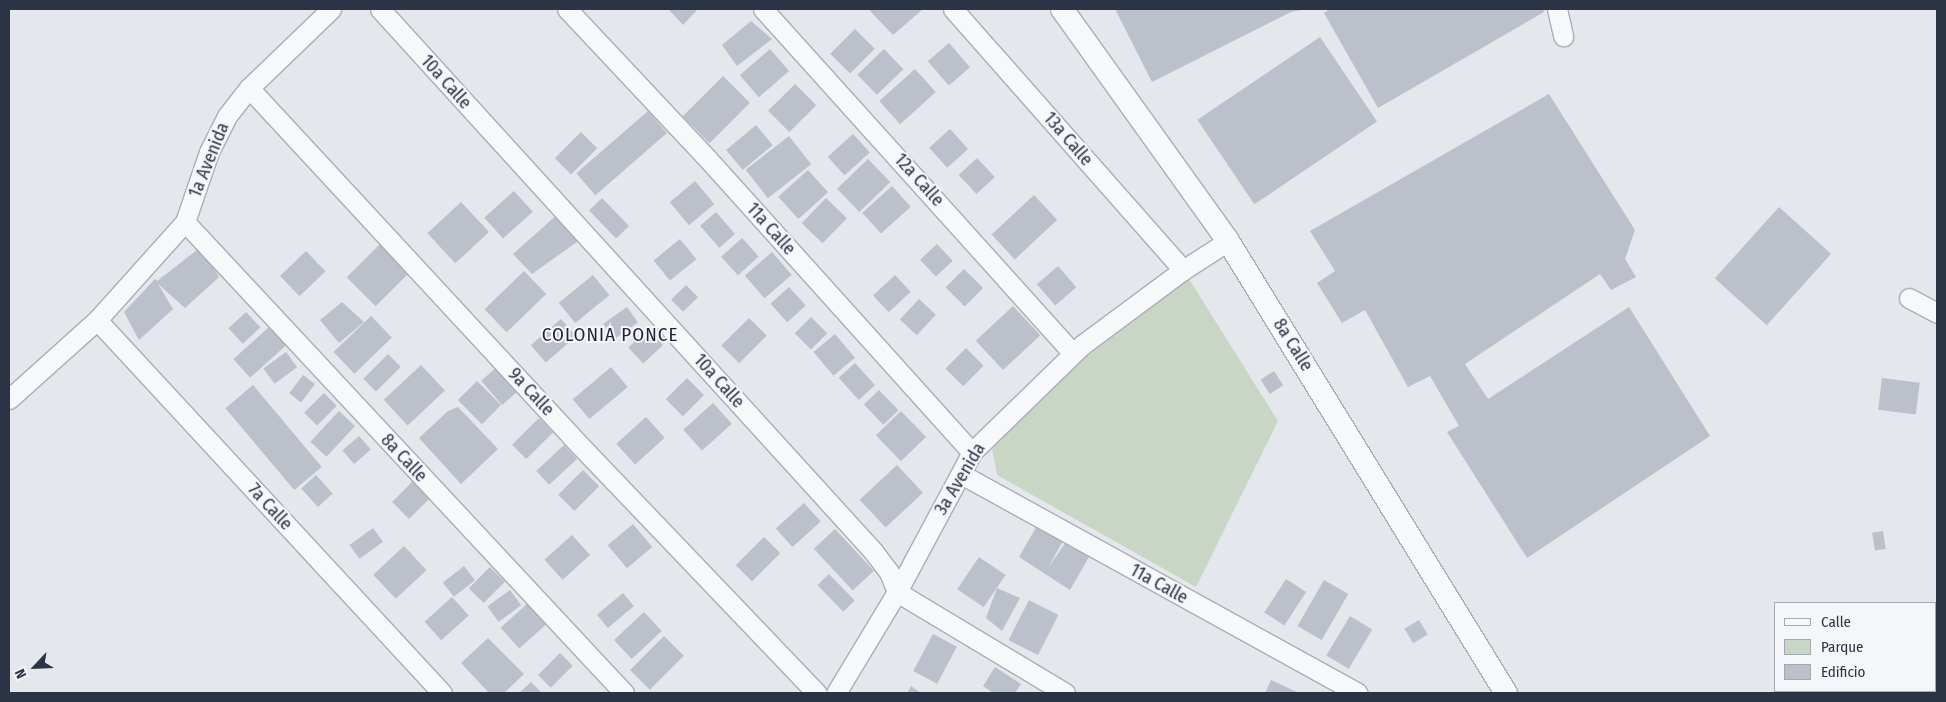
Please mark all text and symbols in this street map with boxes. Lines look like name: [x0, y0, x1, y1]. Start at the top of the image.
street label: 10a Calle: [416, 50, 476, 114]
street label: 13a Calle: [1039, 108, 1097, 170]
street label: 1a Avenida: [184, 119, 234, 201]
street label: 12a Calle: [890, 149, 948, 211]
street label: 11a Calle: [742, 198, 800, 260]
street label: 8a Calle: [1268, 315, 1318, 375]
district label: COLONIA PONCE: [540, 324, 680, 346]
street label: 10a Calle: [689, 349, 749, 413]
street label: 9a Calle: [503, 364, 559, 420]
street label: 8a Calle: [376, 429, 432, 487]
street label: 3a Avenida: [930, 439, 990, 519]
street label: 7a Calle: [243, 479, 297, 535]
street label: 11a Calle: [1126, 559, 1192, 609]
legend: [1774, 602, 1936, 692]
text: Calle: [1821, 613, 1851, 631]
text: Parque: [1821, 638, 1864, 656]
north arrow: [10, 642, 60, 692]
text: Edificio: [1821, 663, 1866, 681]
text: N: [11, 666, 30, 681]

